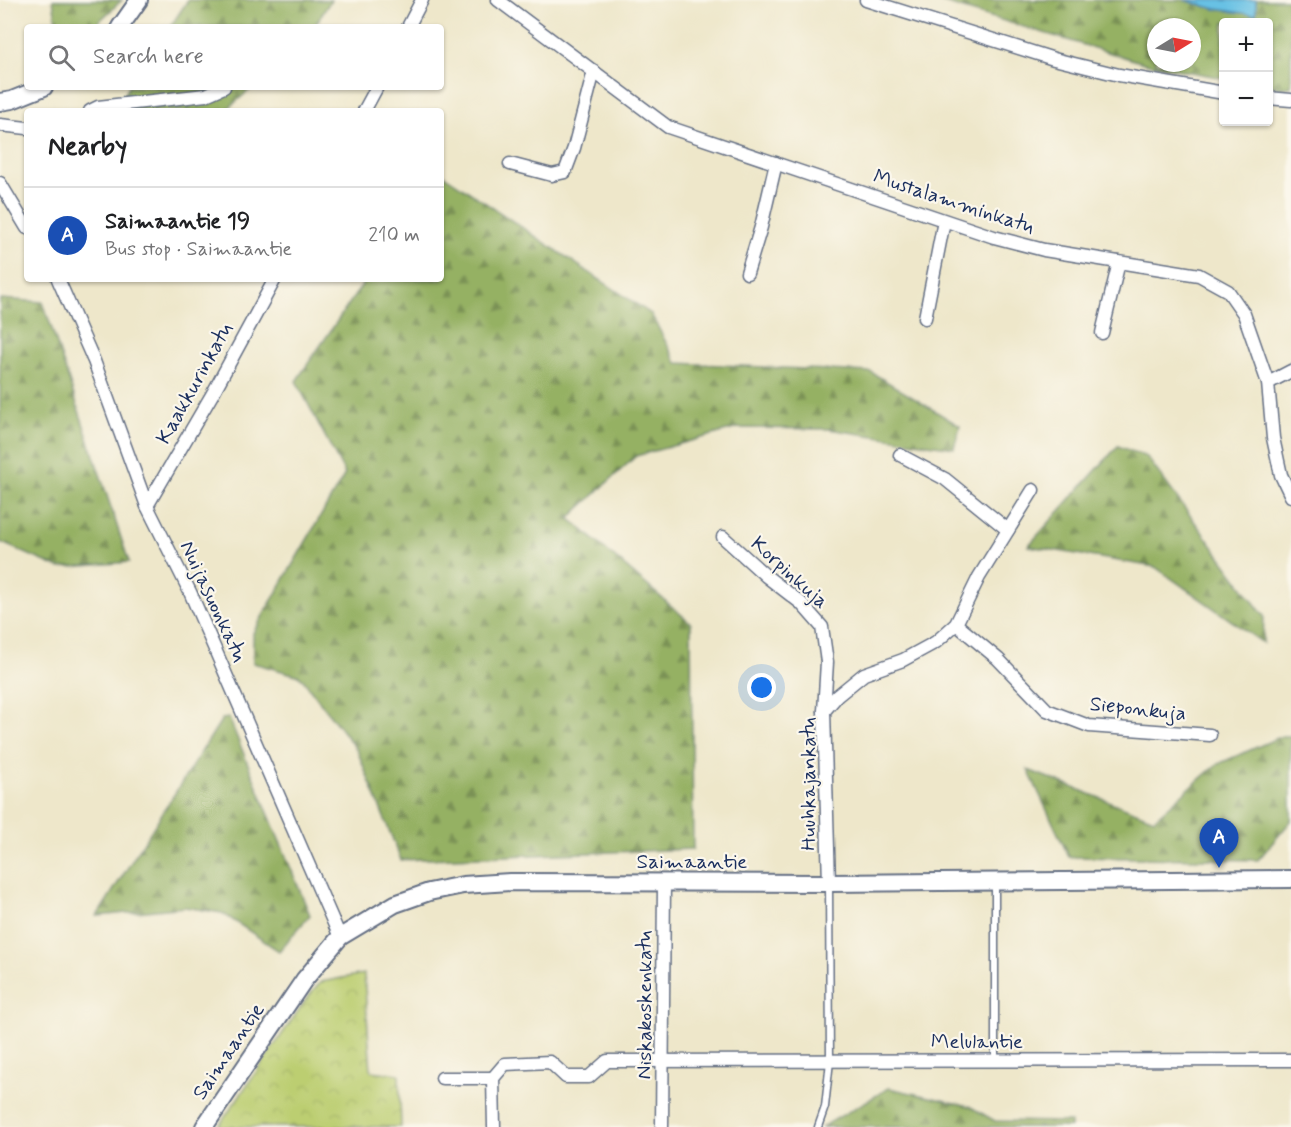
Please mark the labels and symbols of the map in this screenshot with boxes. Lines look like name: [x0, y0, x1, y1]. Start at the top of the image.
north arrow: [1147, 18, 1201, 72]
street label: Mustalamminkatu: [869, 163, 1038, 241]
street label: Kaakkurinkatu: [150, 318, 240, 449]
street label: Korpinkuja: [744, 530, 834, 615]
street label: Nuijasuonkatu: [173, 536, 253, 666]
your location: [747, 673, 776, 702]
street label: Sieponkuja: [1088, 690, 1187, 728]
street label: Huuhkajankatu: [795, 717, 823, 851]
pin: A: [1200, 818, 1238, 868]
street label: Saimaantie: [637, 848, 747, 876]
street label: Niskakoskenkatu: [631, 930, 659, 1080]
street label: Saimaantie: [186, 998, 271, 1105]
street label: Melulantie: [931, 1028, 1023, 1056]

